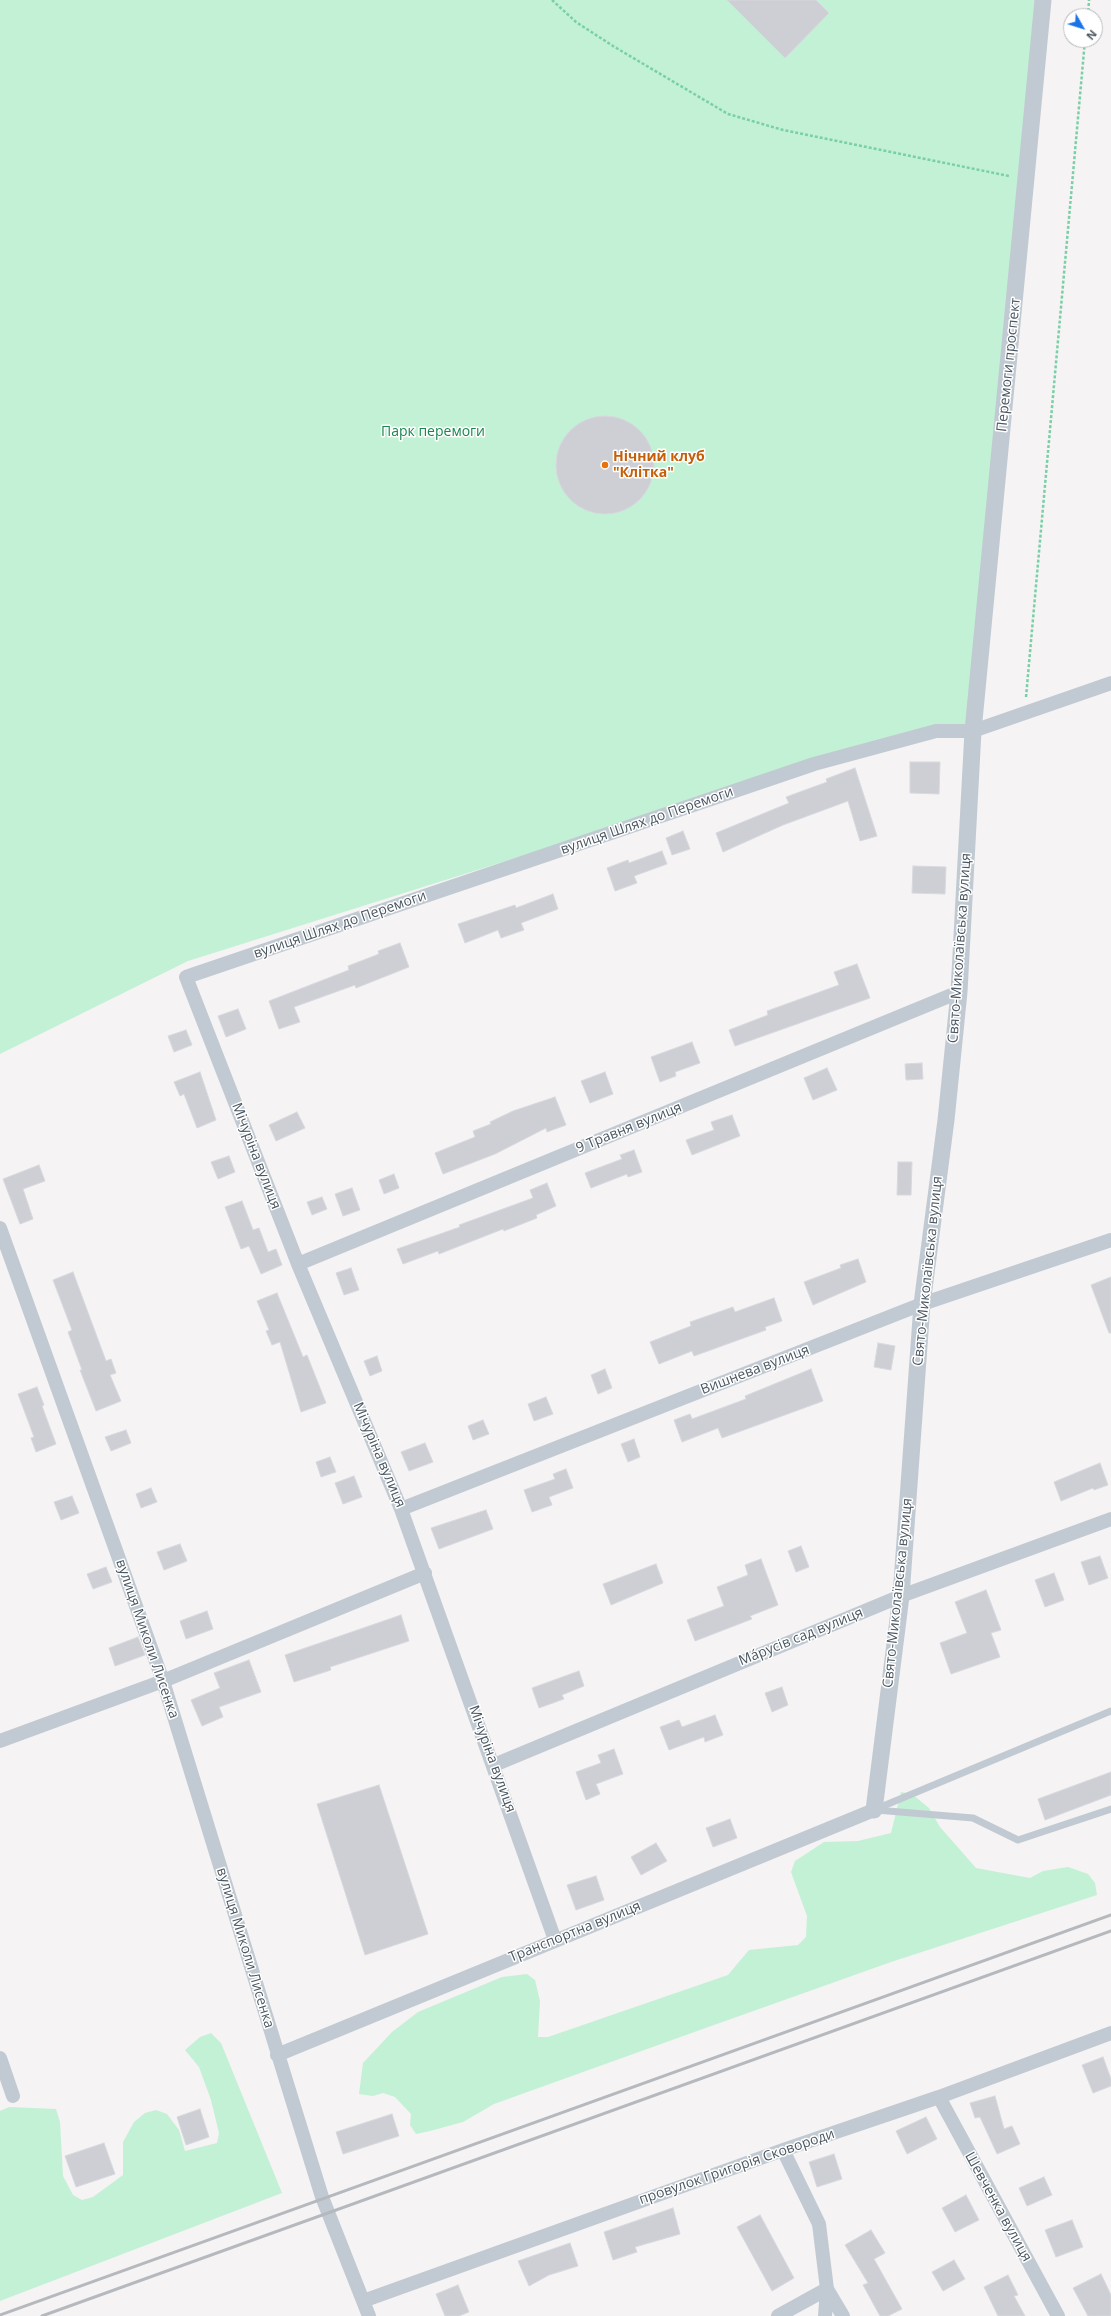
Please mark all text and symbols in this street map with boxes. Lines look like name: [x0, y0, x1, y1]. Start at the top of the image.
north arrow: [1063, 8, 1103, 48]
text: N: [1083, 27, 1101, 43]
street label: Перемоги проспект: [994, 297, 1024, 433]
park label: Парк перемоги: [381, 424, 485, 440]
place label: Нічний клуб "Клітка": [613, 449, 705, 482]
marker: Нічний клуб "Клітка": [600, 460, 610, 470]
street label: вулиця Шлях до Перемоги: [558, 784, 736, 858]
street label: Свято-Миколаївська вулиця: [945, 852, 975, 1044]
street label: вулиця Шлях до Перемоги: [251, 888, 429, 962]
street label: 9 Травня вулиця: [574, 1099, 684, 1157]
street label: Мічуріна вулиця: [228, 1100, 284, 1212]
street label: Свято-Миколаївська вулиця: [910, 1175, 946, 1367]
street label: Вишнева вулиця: [698, 1342, 812, 1398]
street label: Мічуріна вулиця: [349, 1400, 409, 1510]
street label: Свято-Миколаївська вулиця: [880, 1497, 916, 1689]
street label: вулиця Миколи Лисенка: [112, 1557, 182, 1721]
street label: Мáрусів сад вулиця: [736, 1604, 866, 1670]
street label: Мічуріна вулиця: [465, 1703, 519, 1815]
street label: вулиця Миколи Лисенка: [213, 1866, 277, 2030]
street label: Транспортна вулиця: [507, 1898, 643, 1966]
street label: провулок Григорія Сковороди: [637, 2126, 837, 2208]
street label: Шевченка вулиця: [961, 2149, 1035, 2265]

